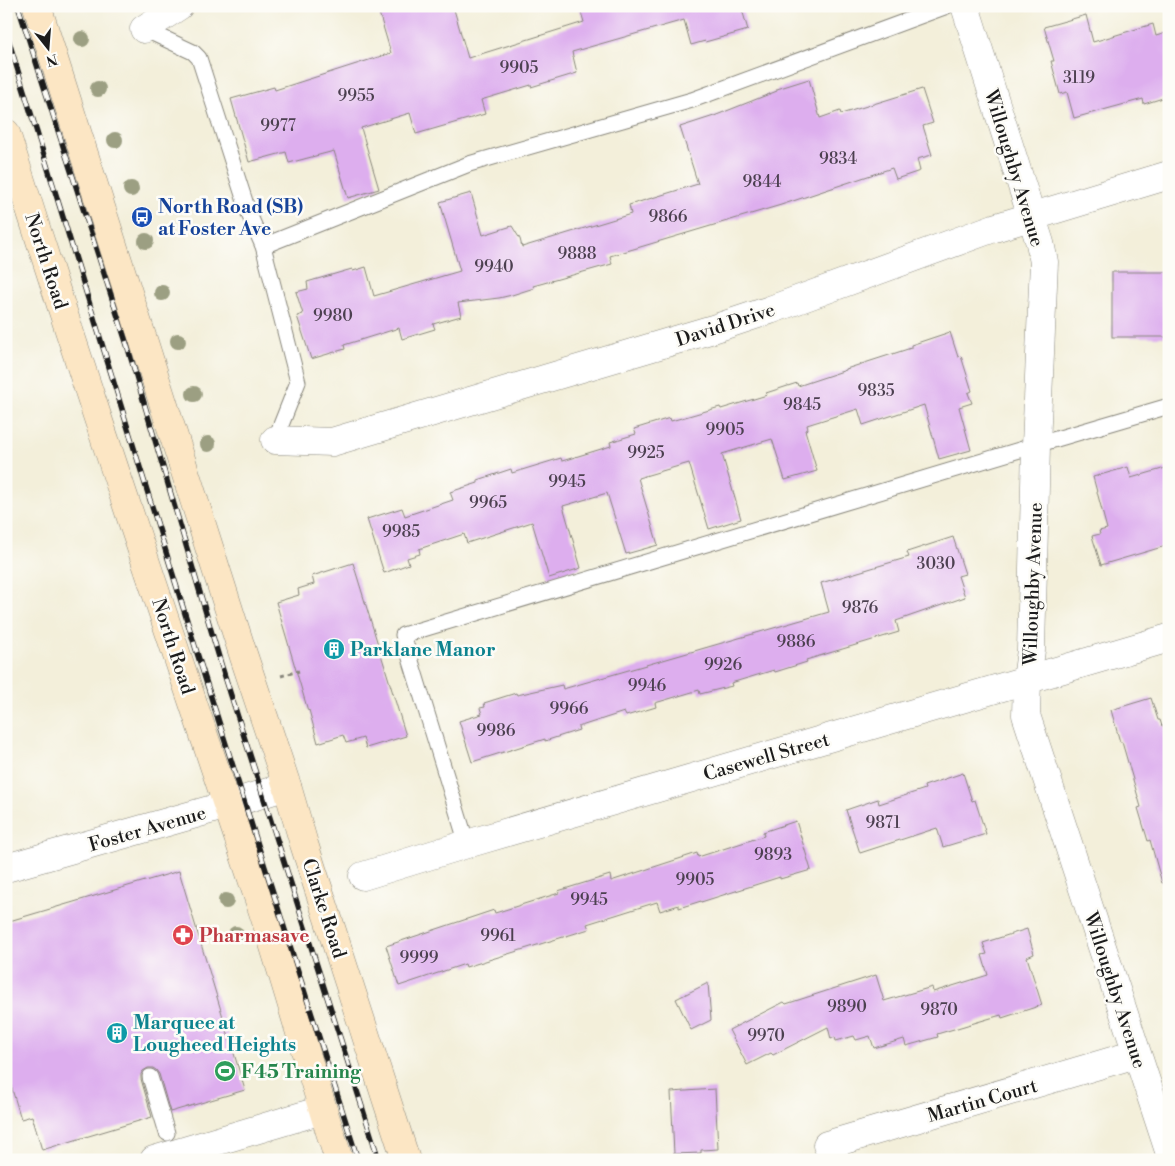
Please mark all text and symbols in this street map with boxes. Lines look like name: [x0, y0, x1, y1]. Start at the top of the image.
north arrow: [22, 22, 72, 72]
text: N: [44, 49, 59, 70]
house number: 9905: [500, 58, 539, 78]
house number: 3119: [1063, 68, 1095, 88]
house number: 9955: [337, 86, 375, 106]
street label: Willoughby Avenue: [978, 86, 1049, 250]
house number: 9977: [260, 116, 296, 136]
house number: 9834: [819, 149, 858, 169]
house number: 9844: [742, 172, 782, 192]
place label: North Road (SB) at Foster Ave: [158, 195, 303, 241]
bus stop icon: North Road (SB) at Foster Ave: [130, 205, 154, 229]
house number: 9866: [649, 207, 688, 227]
street label: North Road: [19, 210, 73, 313]
house number: 9888: [557, 244, 597, 264]
house number: 9940: [474, 257, 514, 277]
street label: David Drive: [673, 298, 778, 352]
house number: 9980: [313, 306, 353, 326]
house number: 9835: [857, 381, 895, 401]
house number: 9845: [783, 395, 821, 415]
house number: 9905: [706, 420, 745, 440]
house number: 9925: [627, 443, 665, 463]
house number: 9945: [548, 472, 586, 492]
house number: 9965: [469, 493, 507, 513]
street label: Willoughby Avenue: [1018, 502, 1048, 667]
house number: 9985: [382, 522, 420, 542]
house number: 3030: [917, 554, 955, 574]
street label: North Road: [146, 595, 200, 698]
house number: 9876: [842, 598, 879, 618]
house number: 9886: [776, 632, 816, 652]
building icon: Parklane Manor: [322, 637, 346, 661]
place label: Parklane Manor: [350, 638, 496, 662]
house number: 9926: [704, 655, 742, 675]
house number: 9946: [628, 676, 667, 696]
house number: 9966: [550, 699, 589, 719]
house number: 9986: [477, 721, 516, 741]
street label: Casewell Street: [701, 727, 832, 786]
street label: Foster Avenue: [86, 801, 209, 857]
house number: 9871: [866, 813, 901, 833]
house number: 9893: [754, 845, 792, 865]
street label: Clarke Road: [297, 855, 352, 961]
house number: 9905: [676, 870, 715, 890]
house number: 9945: [570, 890, 608, 910]
street label: Willoughby Avenue: [1078, 908, 1152, 1072]
pharmacy icon: Pharmasave: [171, 923, 195, 947]
place label: Pharmasave: [199, 924, 310, 948]
house number: 9961: [480, 926, 516, 946]
house number: 9999: [400, 948, 439, 968]
house number: 9890: [827, 997, 867, 1017]
house number: 9870: [920, 1000, 958, 1020]
place label: Marquee at Lougheed Heights: [133, 1011, 296, 1057]
building icon: Marquee at Lougheed Heights: [105, 1021, 129, 1045]
house number: 9970: [747, 1026, 785, 1046]
sports icon: F45 Training: [213, 1059, 237, 1083]
place label: F45 Training: [241, 1060, 362, 1084]
street label: Martin Court: [924, 1074, 1040, 1128]

